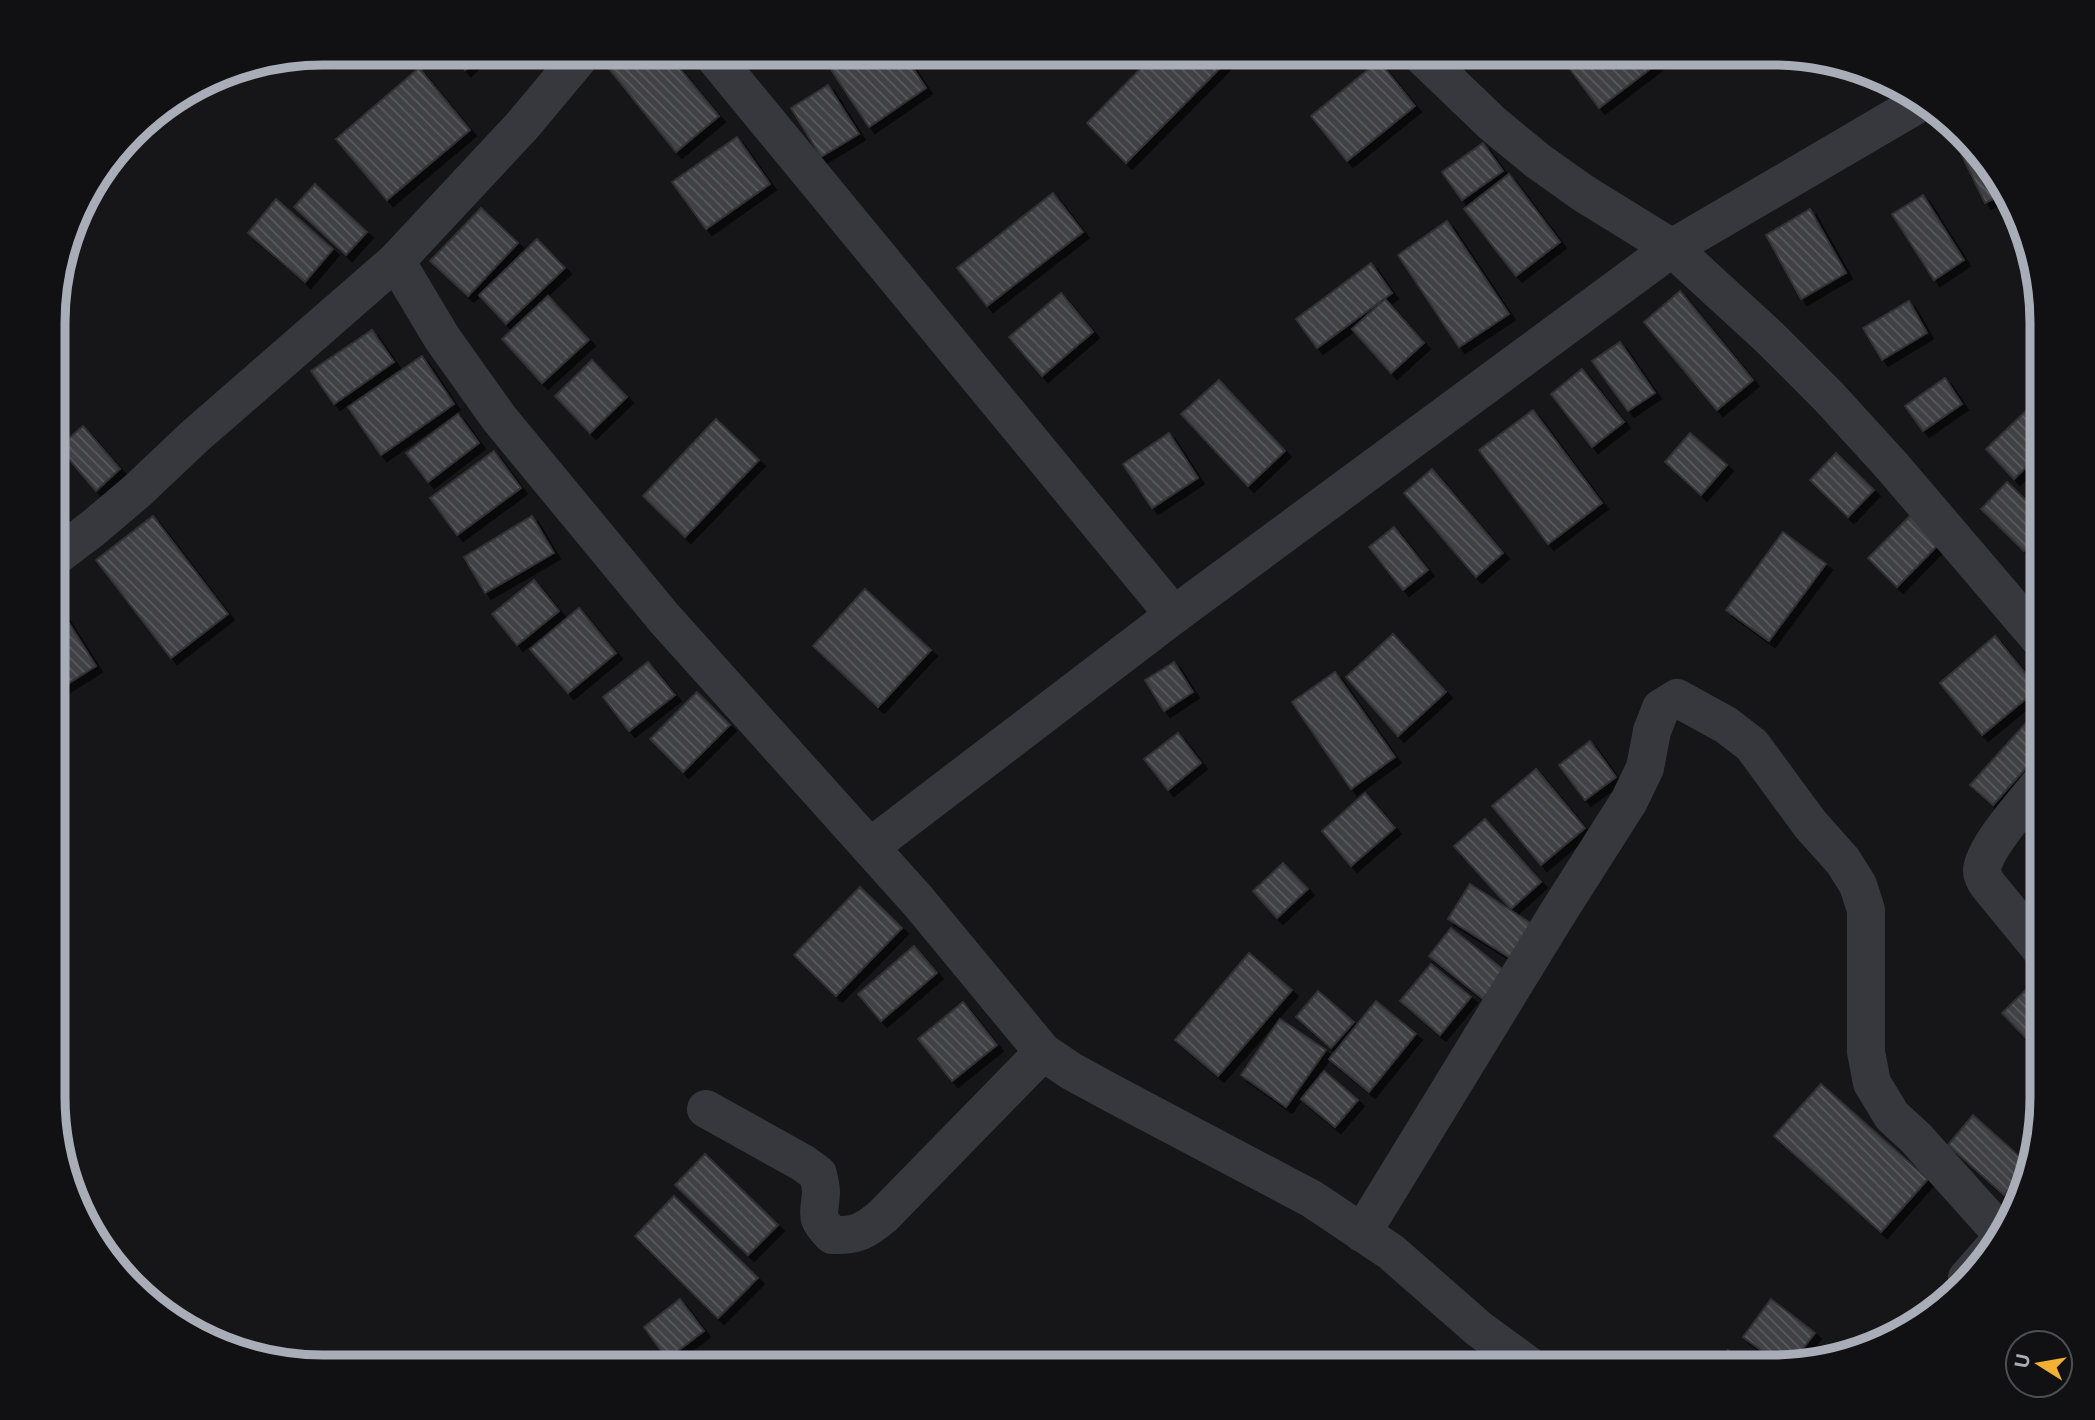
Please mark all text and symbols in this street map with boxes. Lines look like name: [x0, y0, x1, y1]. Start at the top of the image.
north arrow: [2004, 1329, 2074, 1399]
text: U: [2010, 1352, 2035, 1370]

